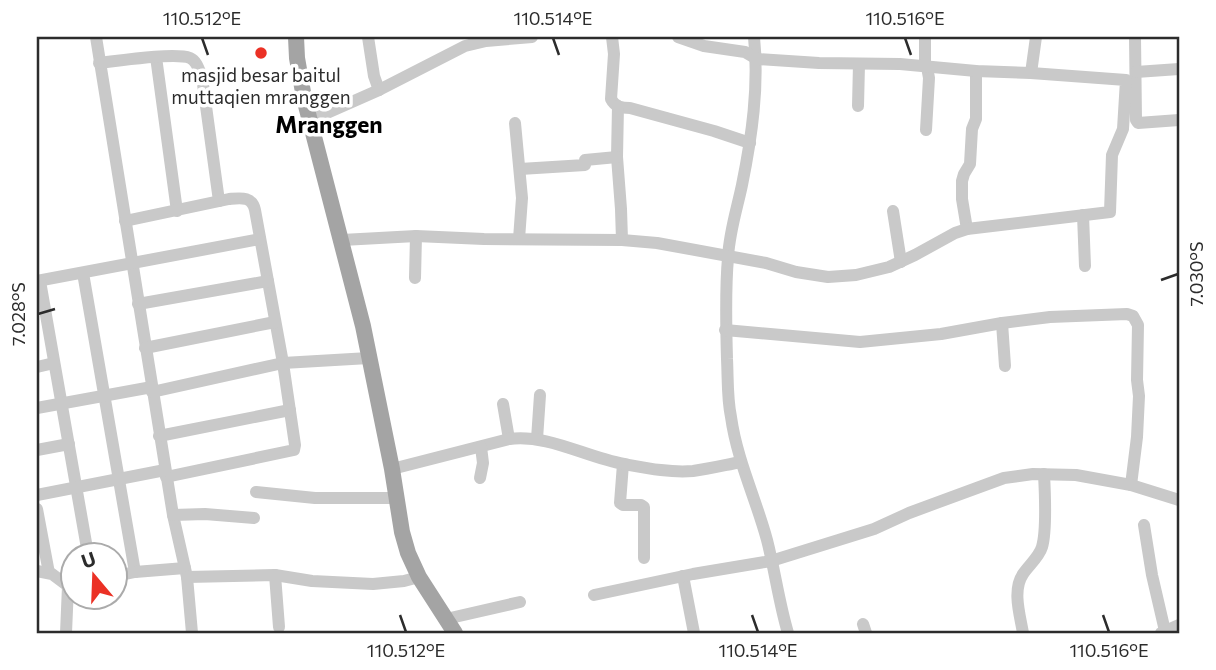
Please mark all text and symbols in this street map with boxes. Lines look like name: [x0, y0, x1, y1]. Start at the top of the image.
text: 110.512°E: [163, 7, 241, 29]
text: 110.514°E: [513, 7, 593, 29]
text: 110.516°E: [865, 7, 945, 29]
marker: masjid besar baitul muttaqien mranggen: [253, 45, 269, 61]
place label: masjid besar baitul muttaqien mranggen: [171, 63, 351, 108]
district label: Mranggen: [275, 110, 383, 138]
text: 7.030°S: [1185, 242, 1207, 306]
text: 7.028°S: [7, 282, 29, 346]
north arrow: [60, 540, 130, 610]
text: U: [78, 546, 99, 573]
text: 110.512°E: [367, 639, 445, 661]
text: 110.514°E: [718, 639, 798, 661]
text: 110.516°E: [1069, 639, 1149, 661]

